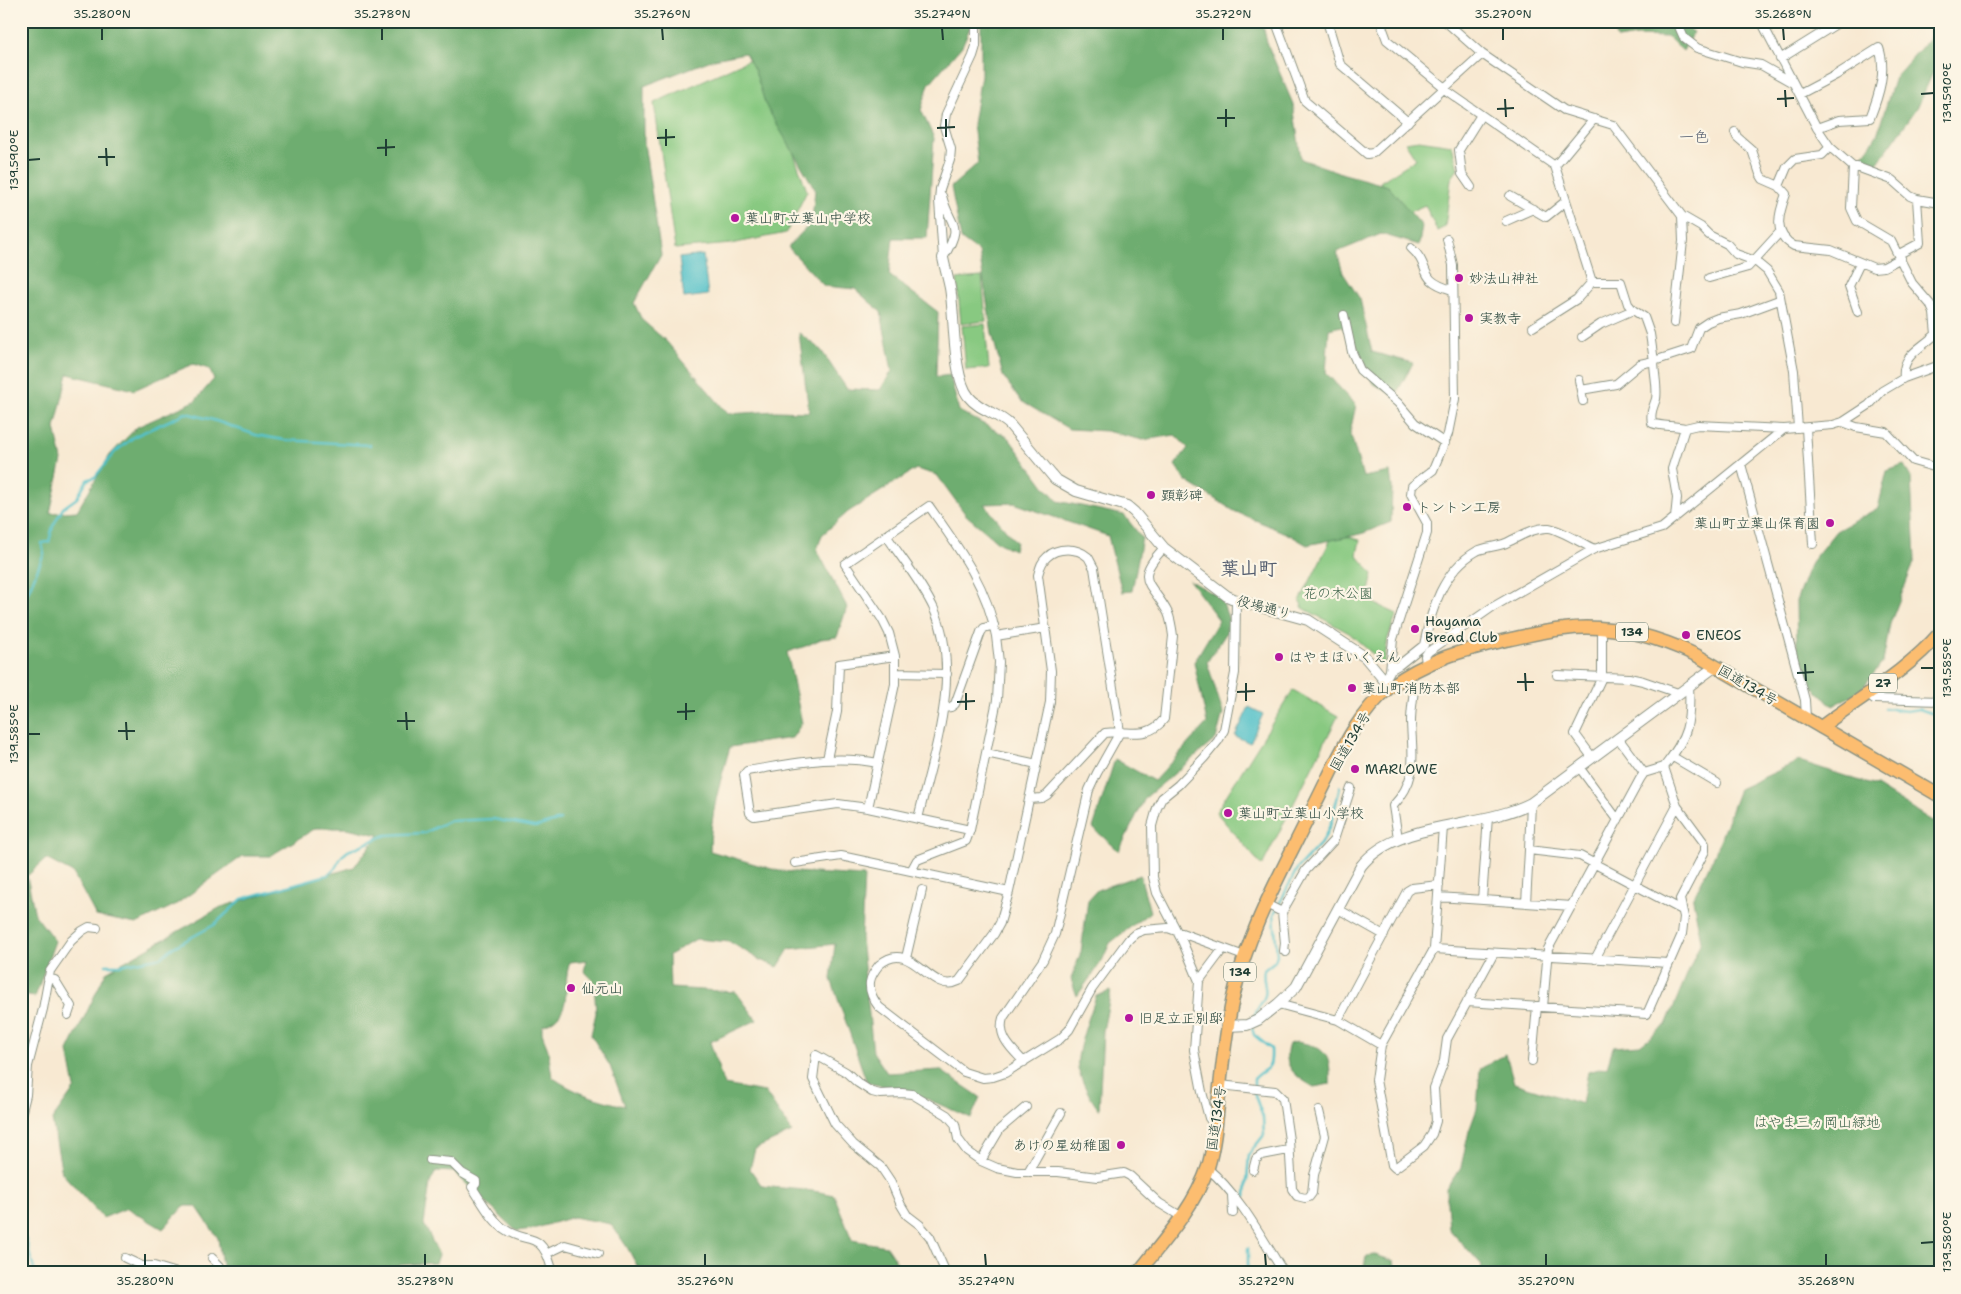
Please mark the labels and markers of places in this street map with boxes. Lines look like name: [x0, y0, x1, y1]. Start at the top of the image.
place label: 葉山町立葉山中学校: [745, 209, 871, 227]
marker: 葉山町立葉山中学校: [729, 212, 741, 224]
place label: 妙法山神社: [1469, 269, 1539, 287]
marker: 妙法山神社: [1453, 272, 1465, 284]
place label: 実教寺: [1479, 309, 1521, 327]
marker: 実教寺: [1463, 312, 1475, 324]
place label: 顕彰碑: [1161, 486, 1203, 504]
marker: 顕彰碑: [1145, 489, 1157, 501]
place label: トントン工房: [1417, 498, 1501, 516]
marker: トントン工房: [1401, 501, 1413, 513]
place label: 葉山町立葉山保育園: [1694, 514, 1820, 532]
marker: 葉山町立葉山保育園: [1824, 517, 1836, 529]
place label: Hayama Bread Club: [1425, 612, 1498, 646]
marker: Hayama Bread Club: [1409, 623, 1421, 635]
place label: ENEOS: [1696, 626, 1741, 644]
marker: ENEOS: [1680, 629, 1692, 641]
place label: はやまほいくえん: [1289, 648, 1401, 666]
marker: はやまほいくえん: [1273, 651, 1285, 663]
place label: 葉山町消防本部: [1362, 679, 1460, 697]
marker: 葉山町消防本部: [1346, 682, 1358, 694]
place label: MARLOWE: [1365, 760, 1438, 778]
marker: MARLOWE: [1349, 763, 1361, 775]
place label: 葉山町立葉山小学校: [1238, 804, 1364, 822]
marker: 葉山町立葉山小学校: [1222, 807, 1234, 819]
place label: 仙元山: [581, 979, 623, 997]
marker: 仙元山: [565, 982, 577, 994]
place label: 旧足立正別邸: [1139, 1009, 1223, 1027]
marker: 旧足立正別邸: [1123, 1012, 1135, 1024]
place label: あけの星幼稚園: [1013, 1136, 1111, 1154]
marker: あけの星幼稚園: [1115, 1139, 1127, 1151]

